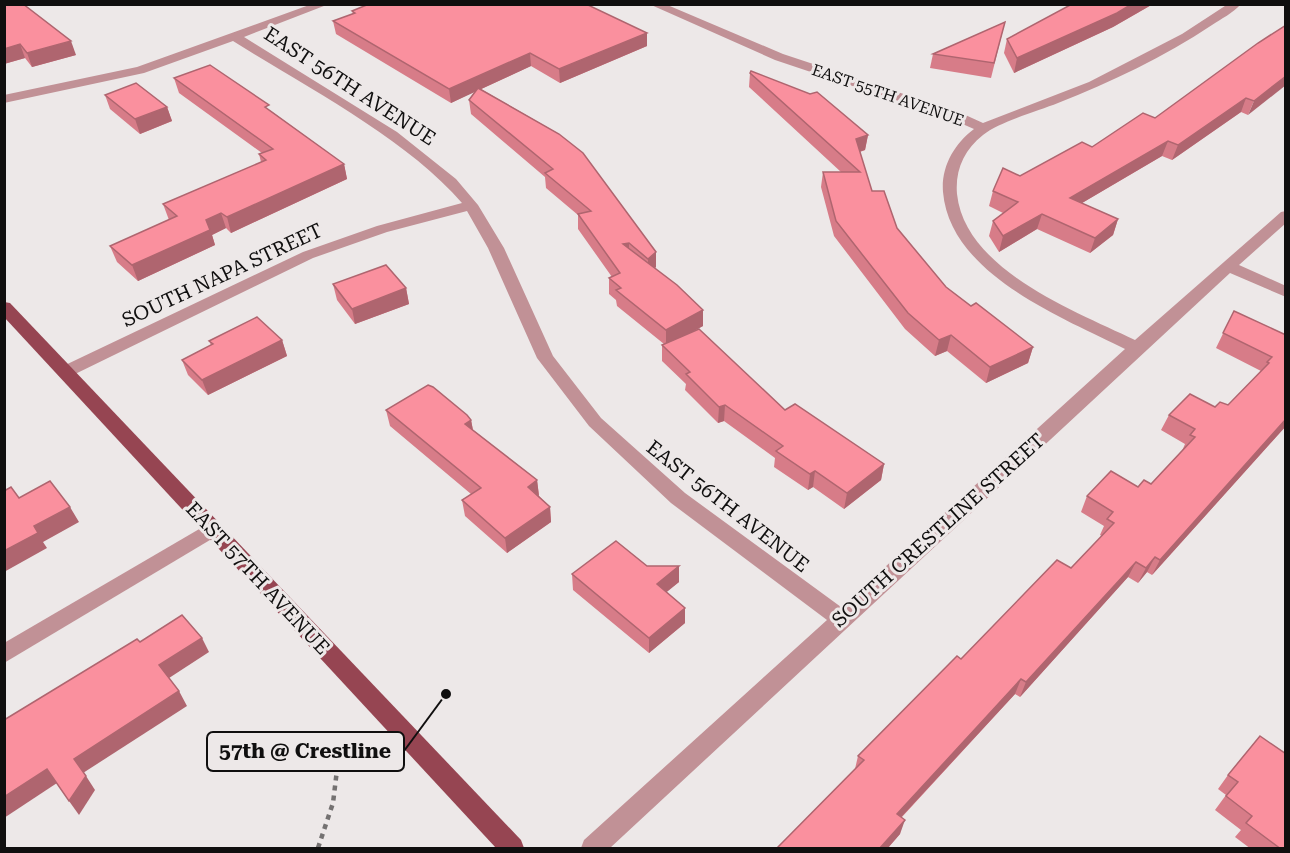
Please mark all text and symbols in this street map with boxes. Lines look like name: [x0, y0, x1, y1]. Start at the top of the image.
street label: EAST 56TH AVENUE: [260, 22, 440, 150]
street label: EAST 55TH AVENUE: [809, 60, 967, 130]
street label: SOUTH NAPA STREET: [118, 218, 326, 332]
street label: SOUTH CRESTLINE STREET: [827, 428, 1049, 632]
street label: EAST 56TH AVENUE: [642, 435, 814, 577]
street label: EAST 57TH AVENUE: [181, 497, 335, 659]
callout: 57th @ Crestline: [207, 732, 404, 771]
text: 57th @ Crestline: [219, 739, 391, 763]

